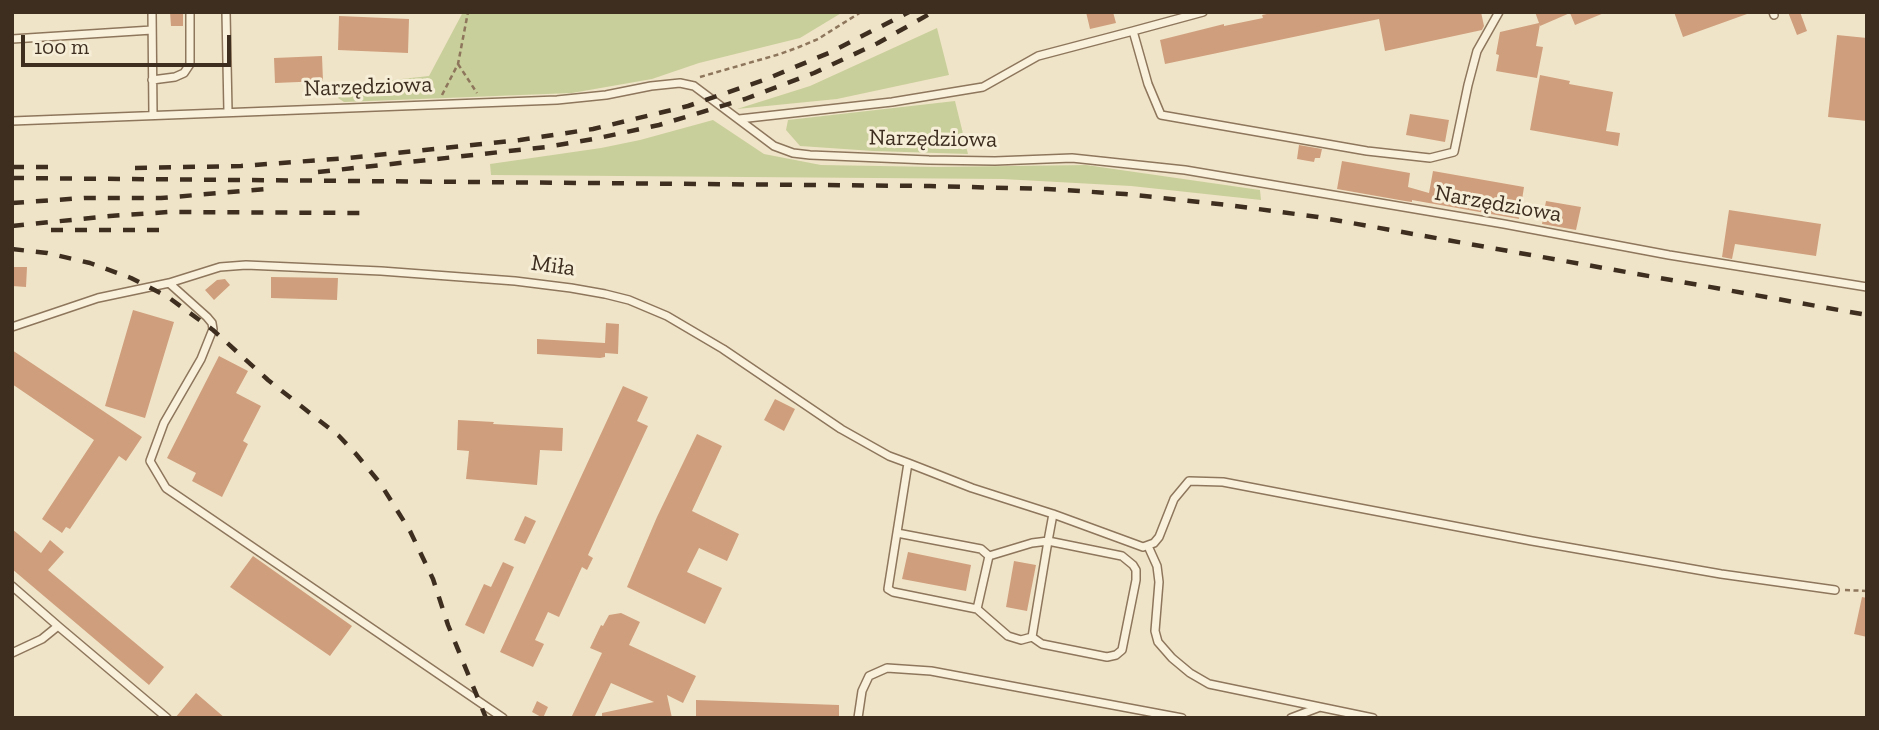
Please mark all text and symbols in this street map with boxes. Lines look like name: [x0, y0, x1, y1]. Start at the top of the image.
scale bar: [24, 21, 234, 65]
text: 100 m: [34, 34, 89, 59]
street label: Narzędziowa: [303, 71, 433, 103]
street label: Narzędziowa: [868, 124, 998, 154]
street label: Narzędziowa: [1432, 179, 1564, 229]
street label: Miła: [529, 249, 577, 283]

